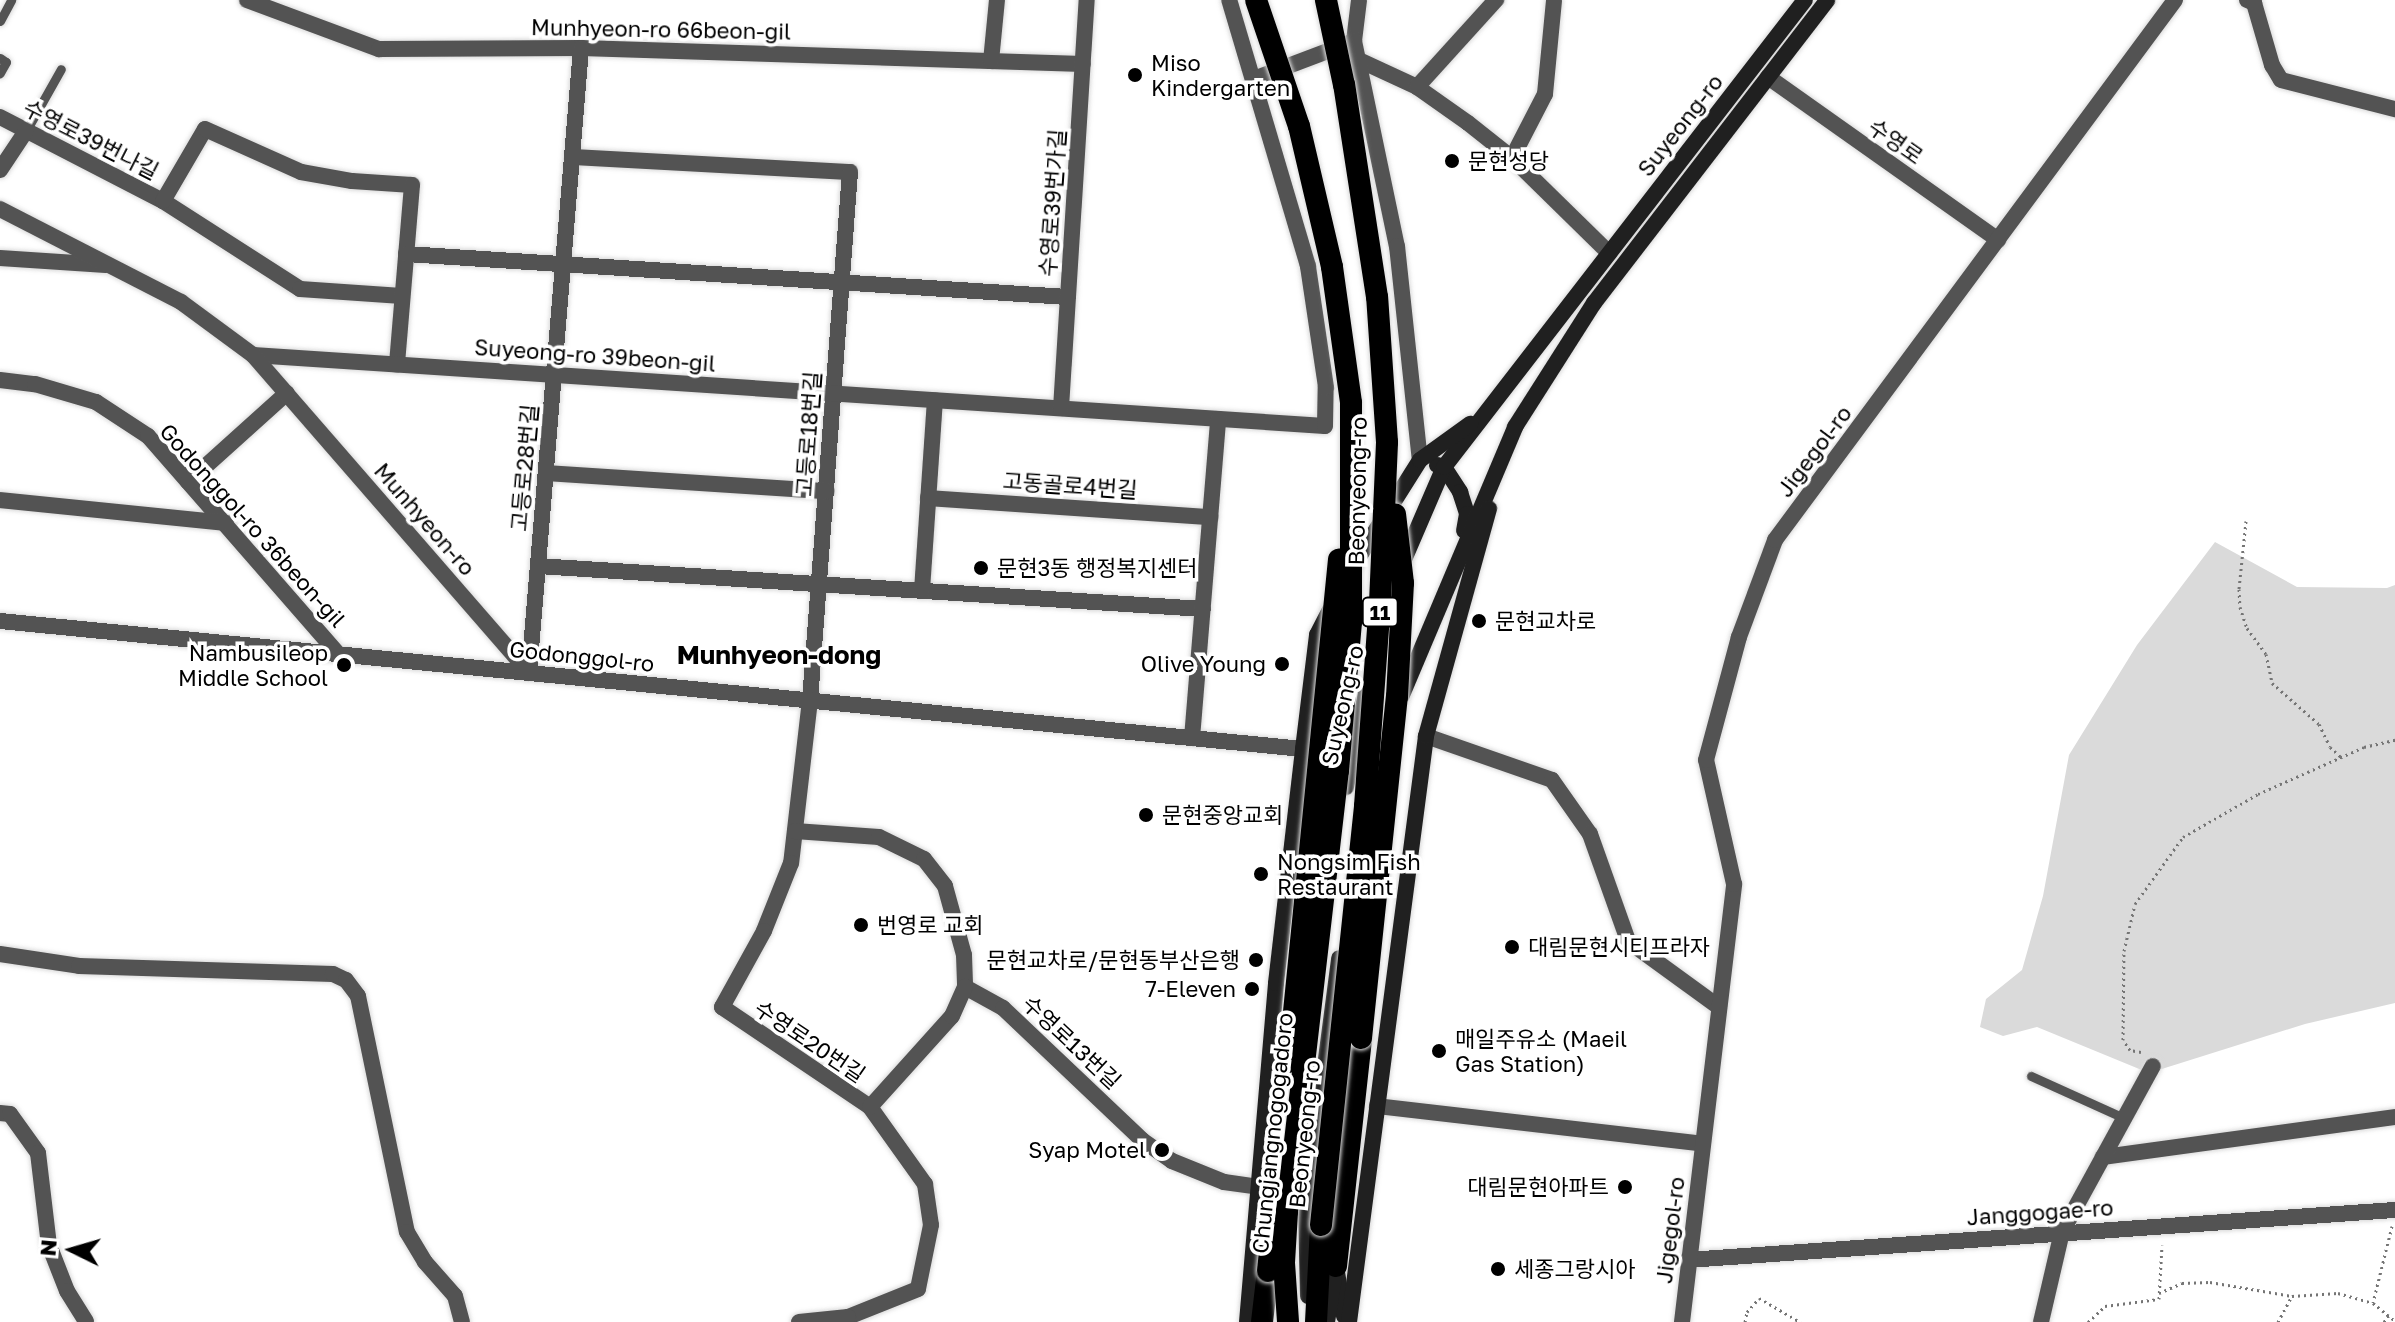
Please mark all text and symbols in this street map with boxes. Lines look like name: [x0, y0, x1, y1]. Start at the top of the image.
street label: Munhyeon-ro 66beon-gil: [531, 14, 791, 44]
place label: Miso Kindergarten: [1151, 49, 1290, 100]
marker: Miso Kindergarten: [1126, 66, 1144, 84]
street label: Suyeong-ro: [1632, 69, 1728, 181]
street label: 수영로39번나길: [19, 94, 163, 184]
street label: 수영로: [1864, 113, 1928, 169]
street label: 수영로39번가길: [1034, 128, 1070, 278]
place label: 문현성당: [1468, 148, 1549, 174]
marker: 문현성당: [1443, 152, 1461, 170]
street label: Suyeong-ro 39beon-gil: [474, 333, 716, 377]
street label: 고등로18번길: [790, 371, 826, 497]
street label: Jigegol-ro: [1771, 400, 1857, 502]
street label: 고등로28번길: [505, 403, 543, 533]
street label: Beonyeong-ro: [1343, 416, 1371, 566]
street label: Godonggol-ro 36beon-gil: [155, 418, 351, 632]
street label: Munhyeon-ro: [369, 457, 481, 581]
street label: 고동골로4번길: [1002, 467, 1138, 503]
place label: 문현3동 행정복지센터: [997, 555, 1198, 581]
marker: 문현3동 행정복지센터: [972, 559, 990, 577]
road number: 11: [1360, 596, 1400, 628]
place label: 문현교차로: [1495, 608, 1596, 634]
marker: 문현교차로: [1470, 612, 1488, 630]
street label: Godonggol-ro: [508, 635, 656, 677]
place label: Nambusileop Middle School: [178, 639, 328, 690]
district label: Munhyeon-dong: [677, 639, 881, 671]
street label: Suyeong-ro: [1315, 642, 1369, 768]
place label: Olive Young: [1141, 651, 1266, 677]
marker: Olive Young: [1273, 655, 1291, 673]
marker: Nambusileop Middle School: [335, 656, 353, 674]
place label: 문현중앙교회: [1162, 802, 1283, 828]
marker: 문현중앙교회: [1137, 806, 1155, 824]
place label: Nongsim Fish Restaurant: [1277, 848, 1421, 900]
marker: Nongsim Fish Restaurant: [1252, 865, 1270, 883]
place label: 번영로 교회: [877, 912, 984, 938]
marker: 번영로 교회: [852, 916, 870, 934]
place label: 대림문현시티프라자: [1528, 934, 1710, 960]
marker: 대림문현시티프라자: [1503, 938, 1521, 956]
place label: 문현교차로/문현동부산은행: [987, 947, 1240, 973]
marker: 문현교차로/문현동부산은행: [1247, 951, 1265, 969]
place label: 7-Eleven: [1145, 976, 1236, 1002]
marker: 7-Eleven: [1243, 980, 1261, 998]
street label: 수영로13번길: [1017, 990, 1127, 1094]
street label: 수영로20번길: [750, 994, 870, 1088]
street label: Chungjangnogogadoro: [1246, 1011, 1298, 1255]
place label: 매일주유소 (Maeil Gas Station): [1455, 1025, 1627, 1076]
marker: 매일주유소 (Maeil Gas Station): [1430, 1042, 1448, 1060]
street label: Beonyeong-ro: [1283, 1059, 1325, 1209]
place label: Syap Motel: [1028, 1137, 1146, 1163]
marker: Syap Motel: [1153, 1141, 1171, 1159]
place label: 대림문현아파트: [1467, 1174, 1609, 1200]
street label: Jigegol-ro: [1650, 1175, 1690, 1285]
marker: 대림문현아파트: [1616, 1178, 1634, 1196]
street label: Janggogae-ro: [1966, 1194, 2114, 1230]
north arrow: [32, 1210, 112, 1290]
text: N: [33, 1238, 62, 1257]
place label: 세종그랑시아: [1514, 1256, 1635, 1282]
marker: 세종그랑시아: [1489, 1260, 1507, 1278]

